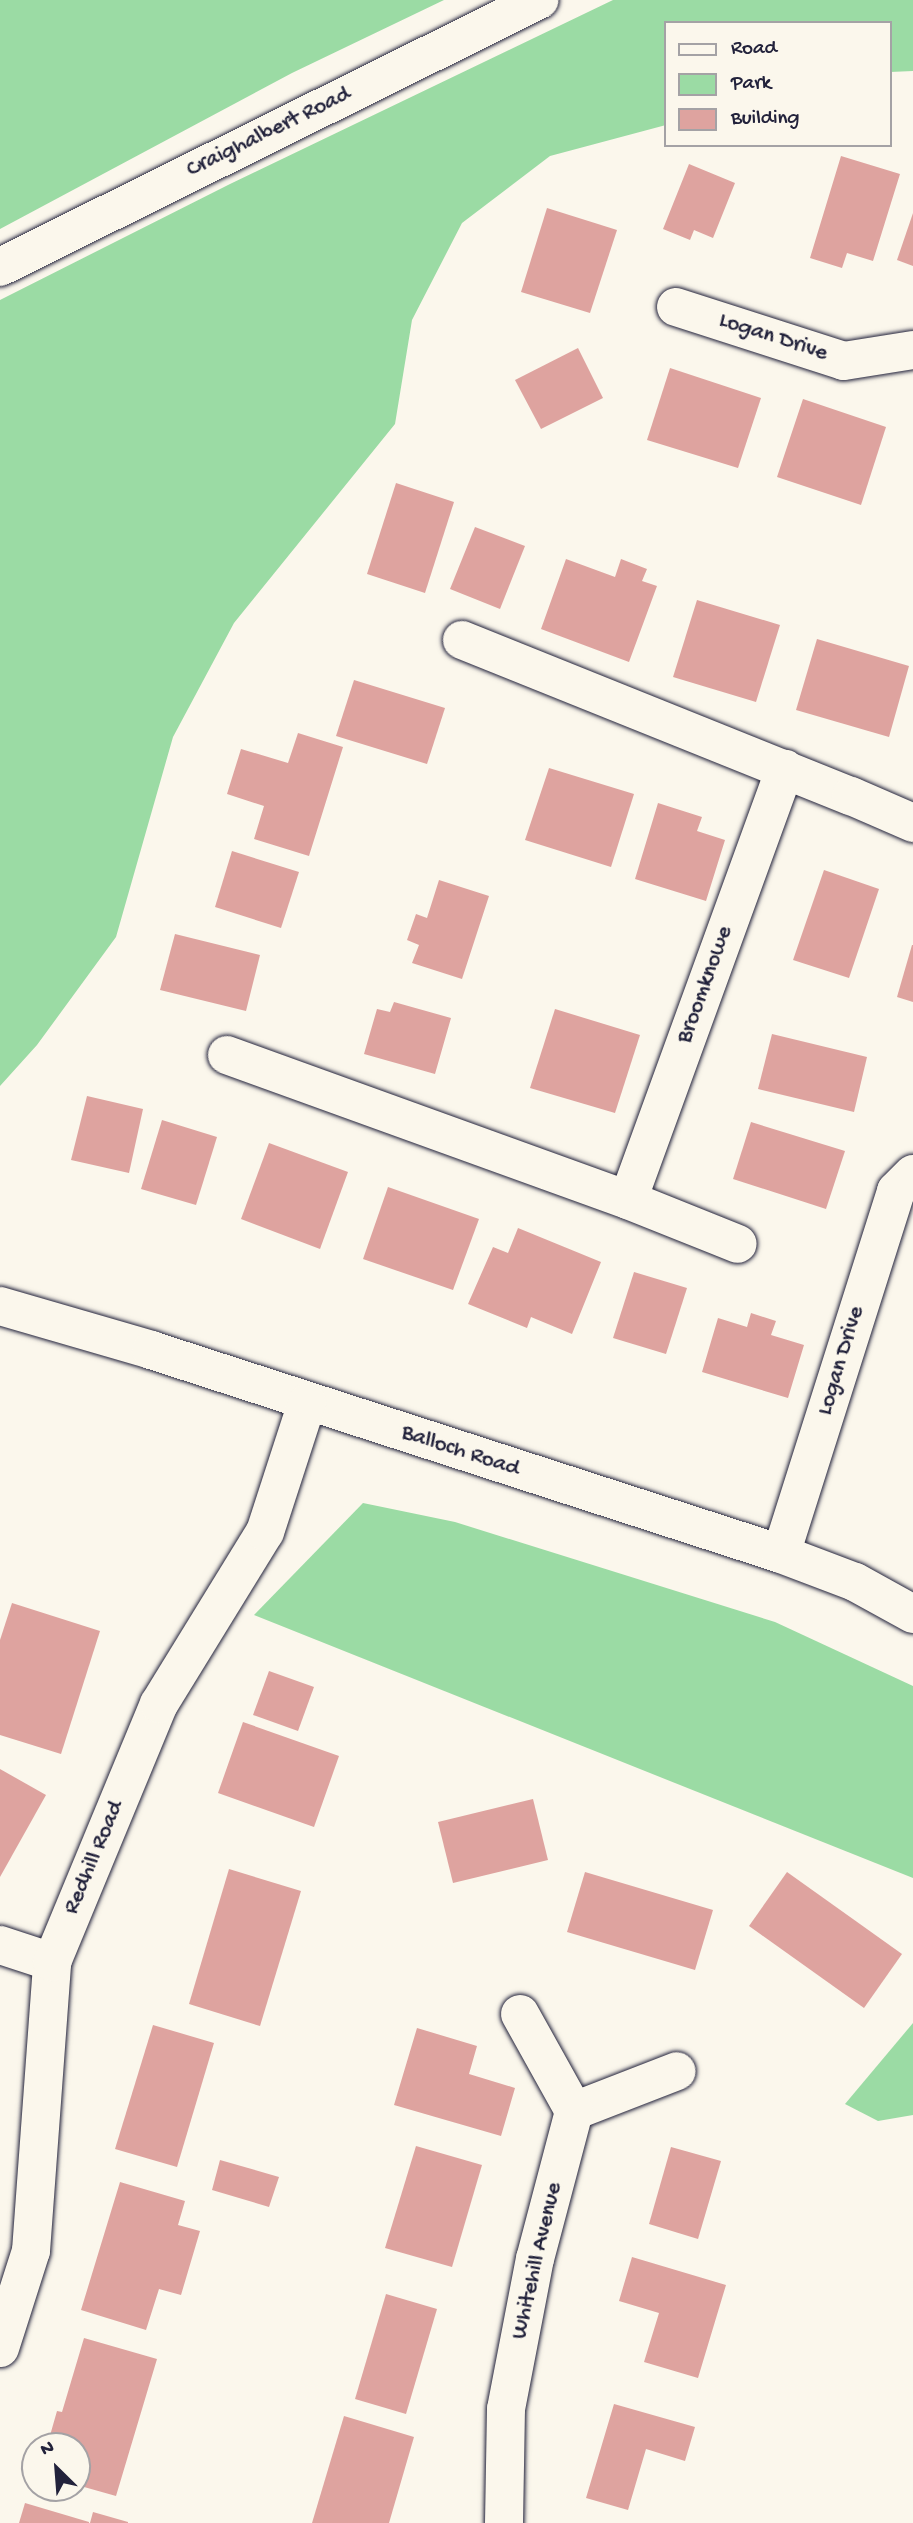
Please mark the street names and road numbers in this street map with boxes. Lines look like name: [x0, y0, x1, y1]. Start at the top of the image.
street label: Craighalbert Road: [183, 81, 355, 185]
street label: Logan Drive: [715, 307, 831, 369]
street label: Broomknowe: [672, 923, 740, 1047]
street label: Logan Drive: [812, 1303, 872, 1419]
street label: Balloch Road: [398, 1420, 522, 1484]
street label: Redhill Road: [59, 1797, 131, 1919]
street label: Whitehill Avenue: [507, 2180, 569, 2342]

